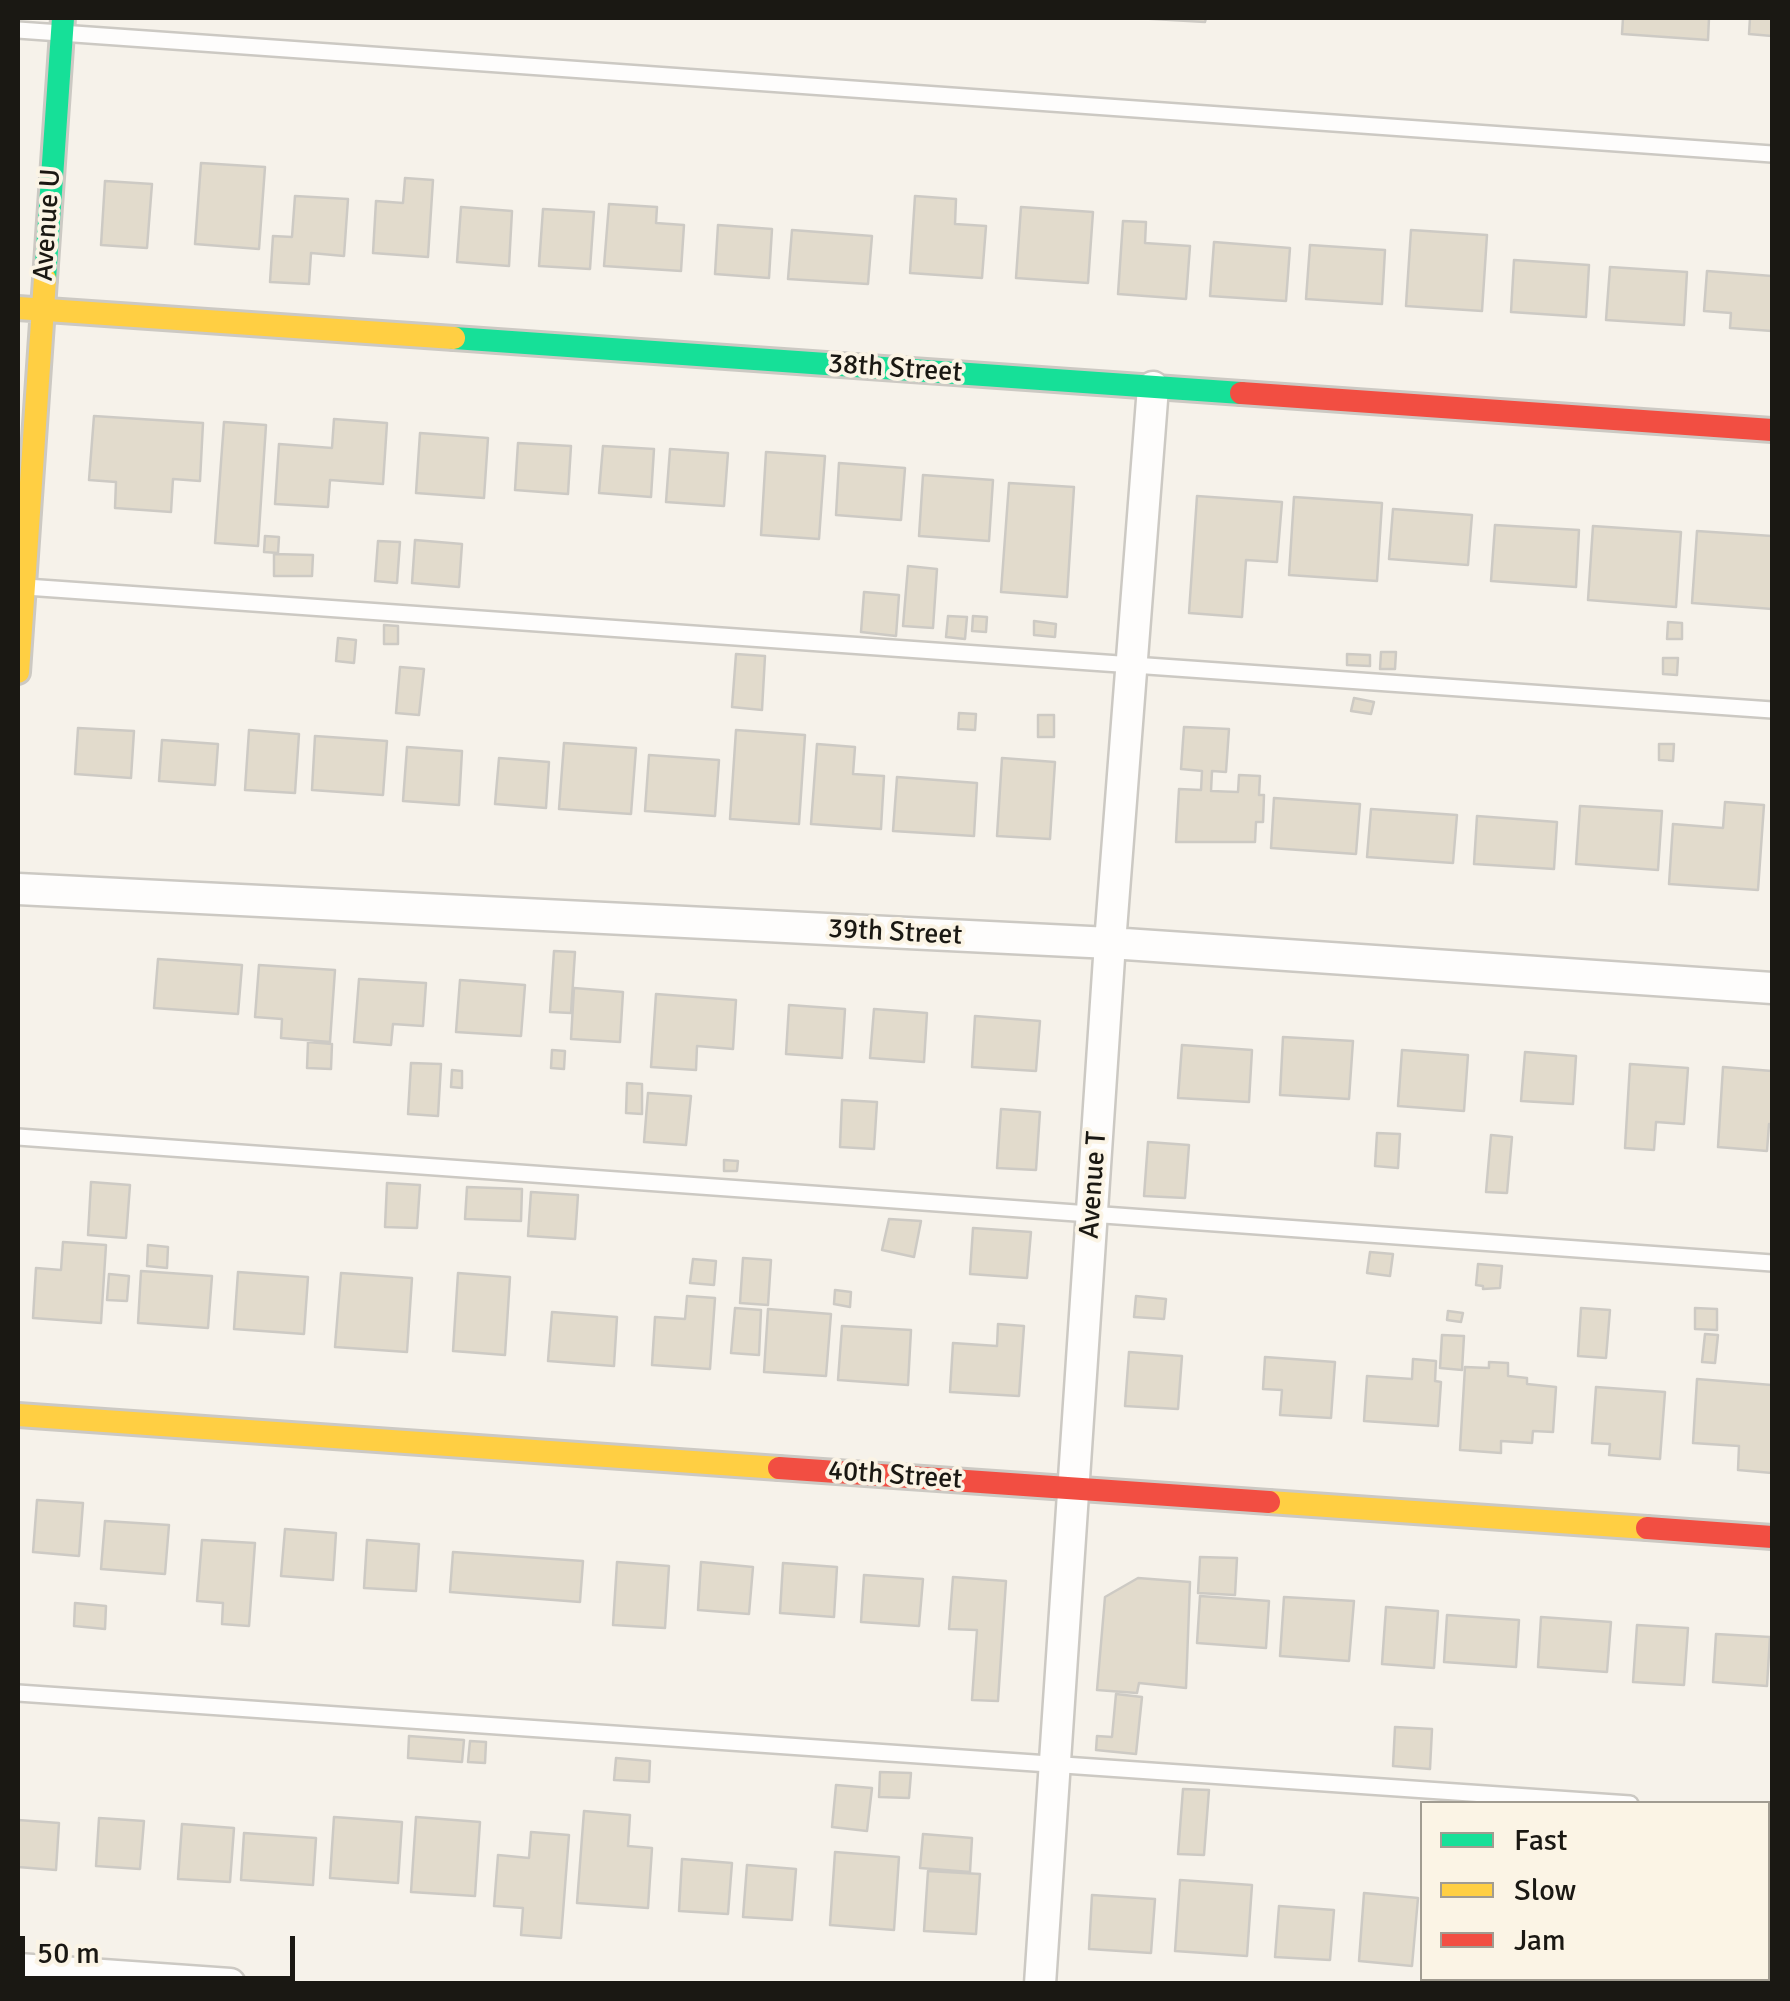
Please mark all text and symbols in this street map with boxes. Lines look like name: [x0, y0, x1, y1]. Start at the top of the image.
street label: Avenue U: [27, 168, 69, 282]
street label: 38th Street: [827, 348, 963, 390]
street label: 39th Street: [827, 913, 963, 953]
street label: Avenue T: [1073, 1130, 1115, 1240]
street label: 40th Street: [827, 1455, 963, 1497]
legend: [1420, 1801, 1770, 1981]
text: Fast: [1514, 1822, 1567, 1859]
text: Slow: [1514, 1872, 1576, 1909]
scale bar: [25, 1916, 300, 1978]
text: Jam: [1514, 1922, 1566, 1959]
text: 50 m: [37, 1935, 100, 1972]

